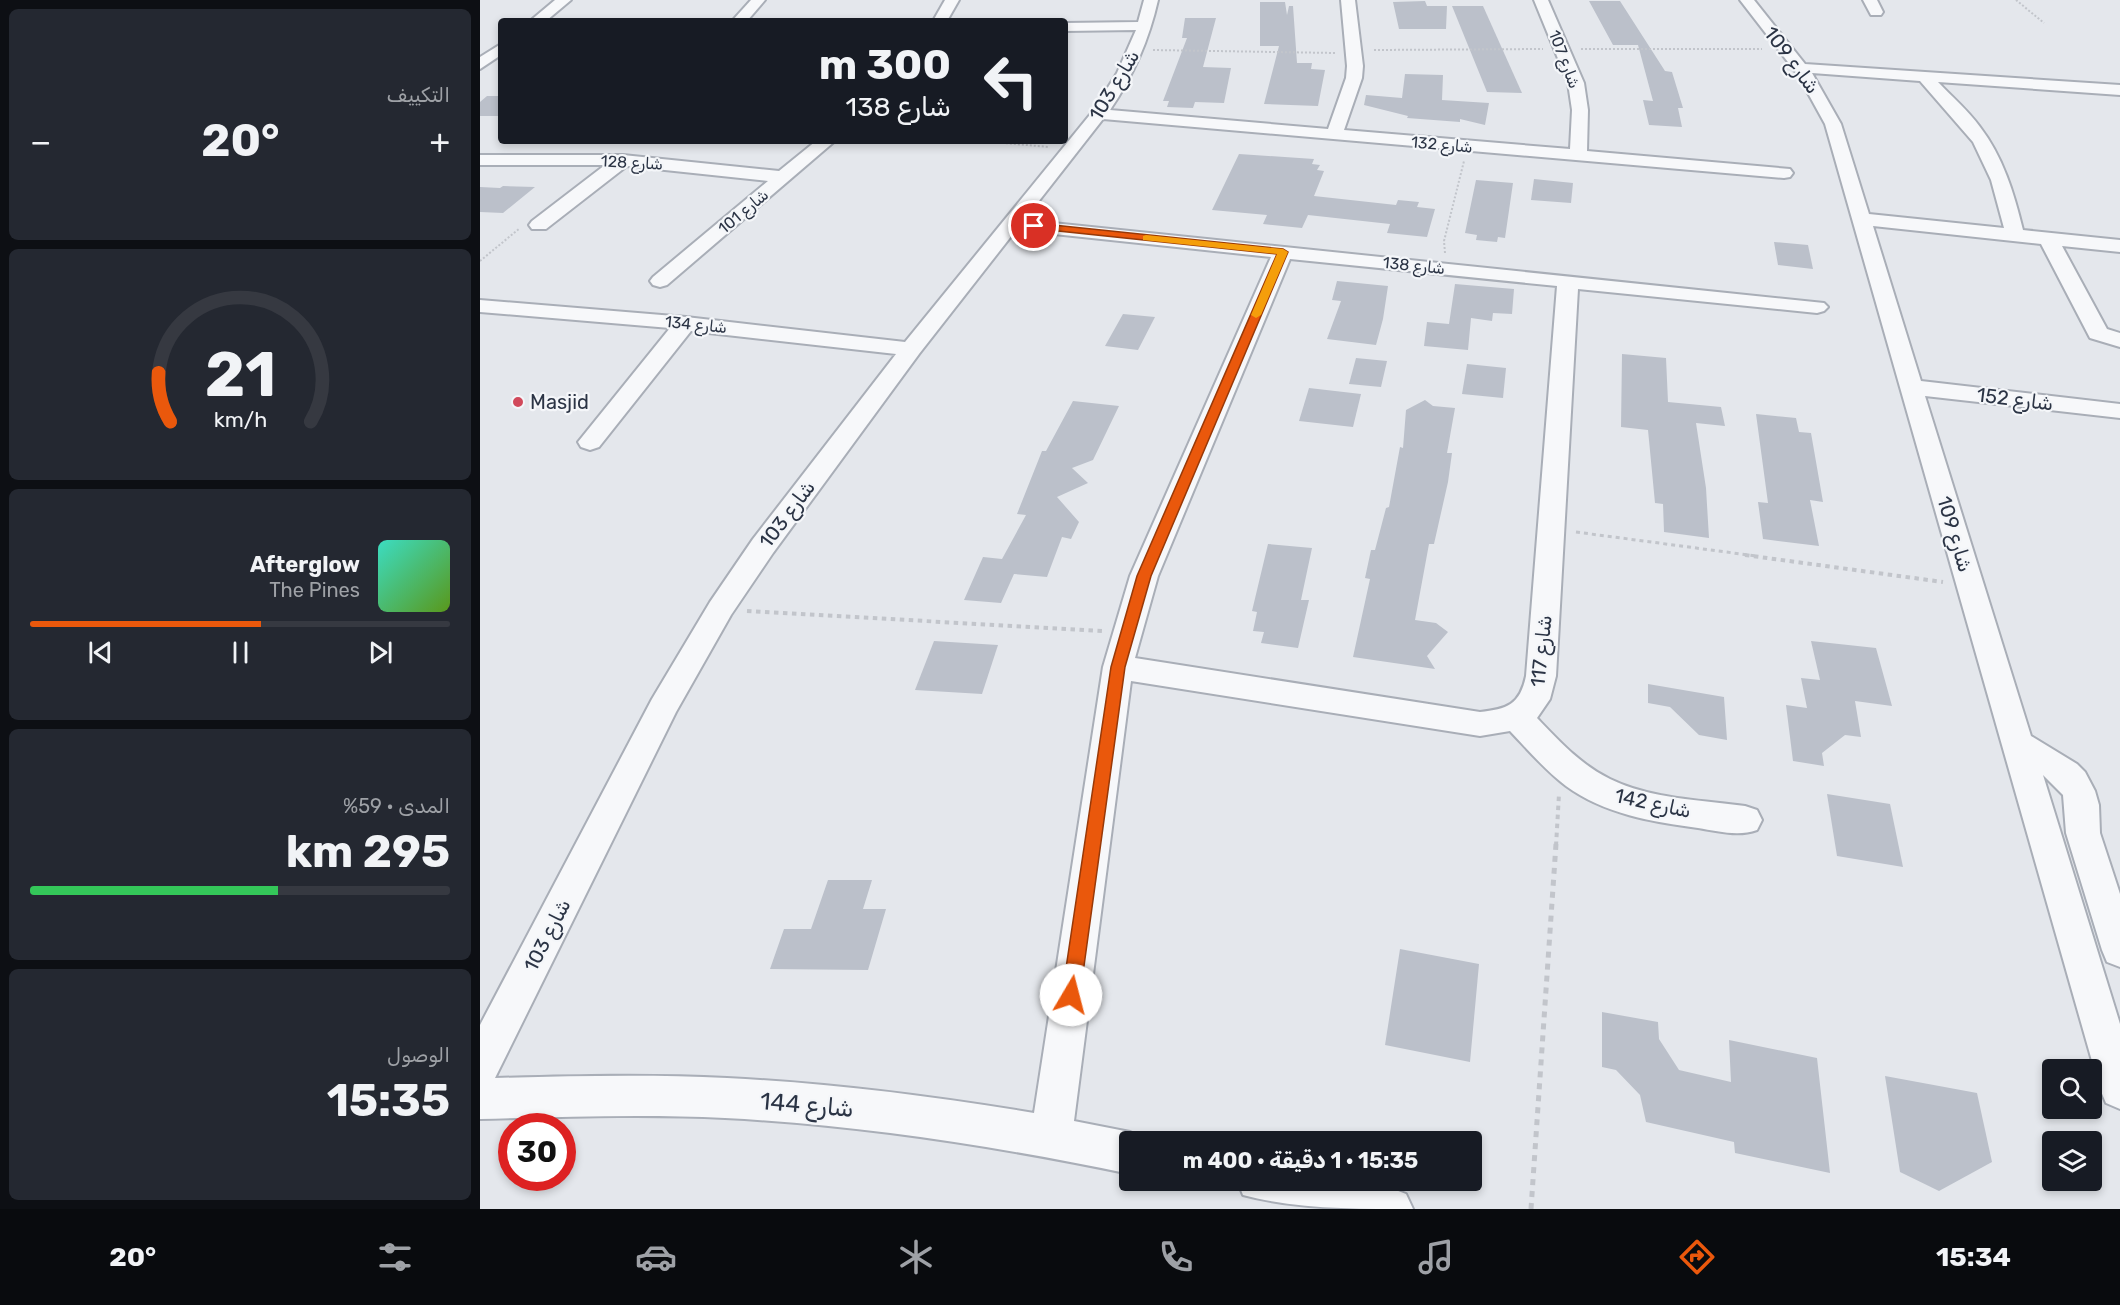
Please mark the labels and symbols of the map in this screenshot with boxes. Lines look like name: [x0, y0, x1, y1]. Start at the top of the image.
street label: شارع 109: [1757, 22, 1825, 100]
street label: شارع 107: [1543, 27, 1584, 92]
street label: شارع 103: [1084, 45, 1146, 126]
street label: شارع 132: [1410, 132, 1474, 159]
street label: شارع 128: [600, 151, 664, 176]
street label: شارع 101: [714, 185, 774, 239]
pin: [1008, 200, 1059, 251]
street label: شارع 138: [1382, 253, 1446, 280]
street label: شارع 134: [664, 312, 728, 339]
street label: شارع 152: [1975, 382, 2055, 418]
place label: Masjid: [530, 390, 589, 414]
marker: Masjid: [511, 395, 525, 409]
street label: شارع 103: [754, 476, 822, 554]
street label: شارع 109: [1930, 493, 1978, 575]
street label: شارع 117: [1525, 614, 1559, 688]
street label: شارع 142: [1612, 783, 1693, 825]
street label: شارع 103: [519, 895, 577, 976]
position arrow: [1039, 963, 1103, 1027]
street label: شارع 144: [759, 1087, 855, 1125]
speed limit sign: 30: [498, 1113, 576, 1191]

